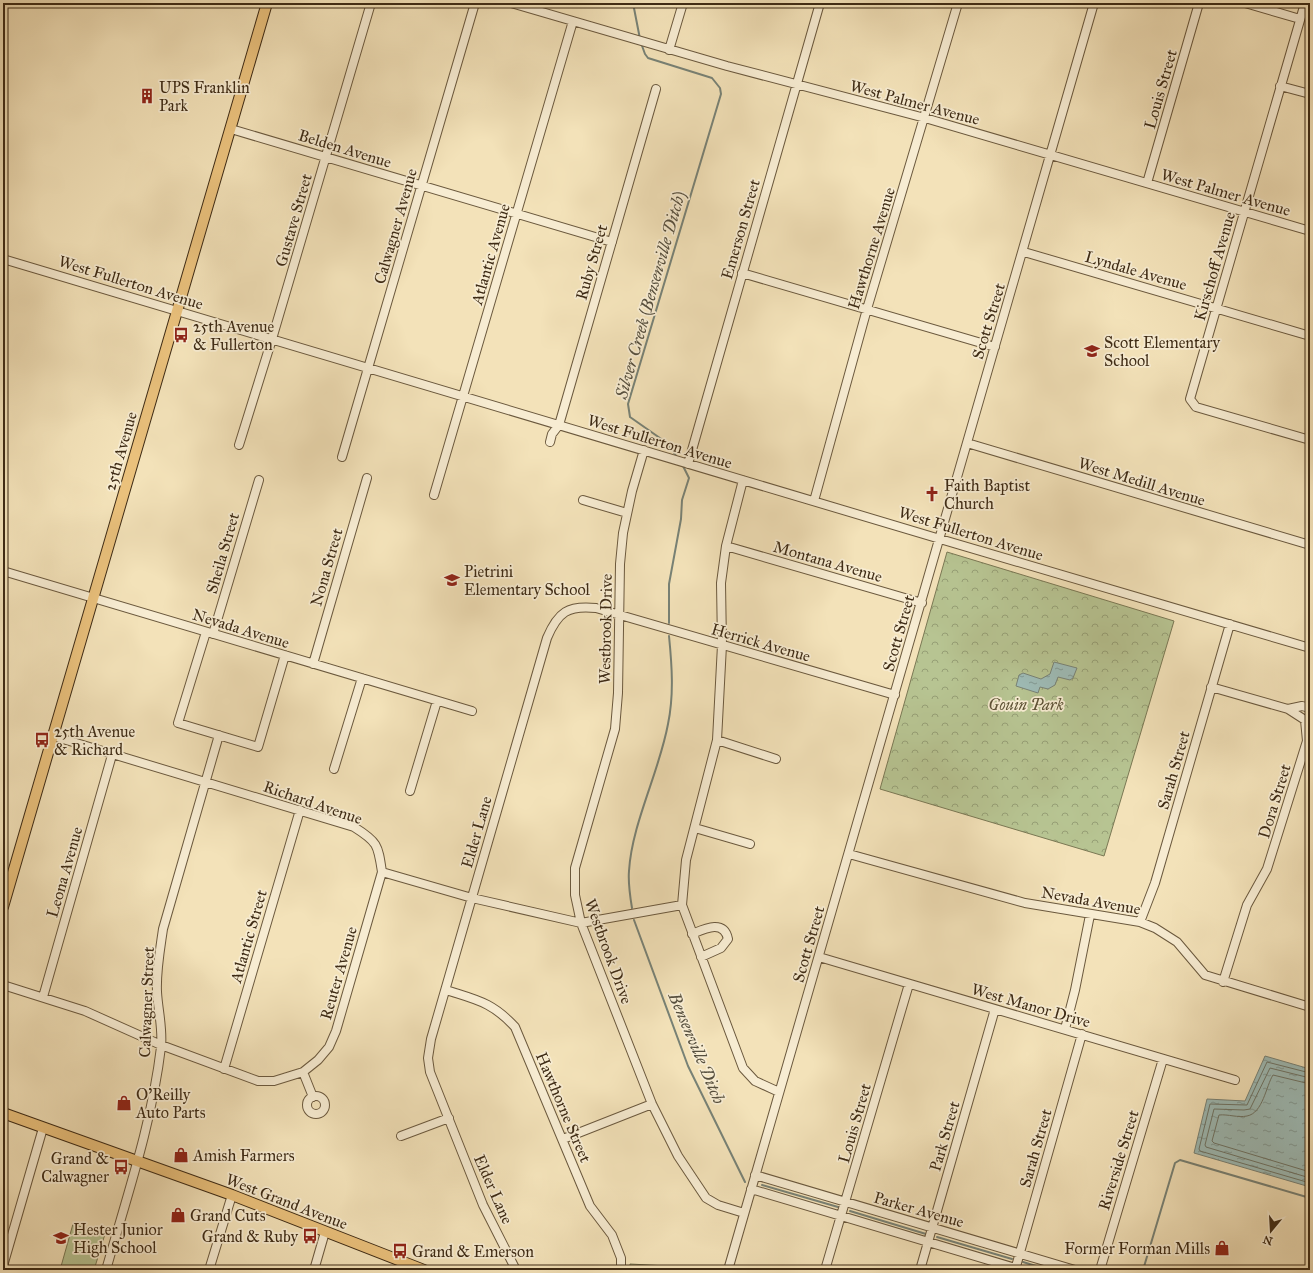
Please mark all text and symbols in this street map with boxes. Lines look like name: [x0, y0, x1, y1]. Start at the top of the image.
street label: Louis Street: [1140, 47, 1181, 131]
street label: West Palmer Avenue: [848, 76, 982, 129]
place label: UPS Franklin Park: [159, 78, 250, 115]
building icon: UPS Franklin Park: [138, 87, 156, 105]
street label: Belden Avenue: [296, 125, 394, 172]
street label: West Palmer Avenue: [1159, 165, 1293, 220]
street label: Calwagner Avenue: [370, 166, 422, 286]
street label: Gustave Street: [271, 171, 316, 269]
street label: Emerson Street: [717, 177, 764, 281]
street label: Hawthorne Avenue: [844, 185, 899, 311]
water label: Silver Creek (Bensenville Ditch): [610, 189, 690, 402]
street label: Atlantic Avenue: [467, 201, 514, 308]
street label: Kirschoff Avenue: [1190, 209, 1239, 323]
street label: Ruby Street: [572, 222, 611, 302]
street label: Lyndale Avenue: [1083, 247, 1189, 294]
street label: West Fullerton Avenue: [56, 251, 206, 314]
street label: Scott Street: [968, 280, 1009, 362]
place label: 25th Avenue & Fullerton: [193, 317, 275, 354]
bus stop icon: 25th Avenue & Fullerton: [172, 326, 190, 344]
place label: Scott Elementary School: [1104, 333, 1220, 370]
school or university icon: Scott Elementary School: [1083, 342, 1101, 360]
street label: 25th Avenue: [100, 409, 141, 493]
street label: West Fullerton Avenue: [585, 410, 735, 473]
street label: West Medill Avenue: [1076, 453, 1208, 510]
place label: Faith Baptist Church: [944, 476, 1030, 513]
church icon: Faith Baptist Church: [923, 485, 941, 503]
street label: West Fullerton Avenue: [896, 502, 1046, 565]
street label: Sheila Street: [202, 510, 243, 596]
street label: Nona Street: [306, 526, 347, 608]
street label: Montana Avenue: [771, 537, 885, 586]
place label: Pietrini Elementary School: [464, 562, 590, 599]
school or university icon: Pietrini Elementary School: [443, 571, 461, 589]
street label: Westbrook Drive: [595, 573, 616, 684]
street label: Scott Street: [879, 592, 919, 674]
street label: Nevada Avenue: [190, 605, 292, 652]
street label: Herrick Avenue: [709, 619, 813, 666]
park label: Gouin Park: [988, 695, 1064, 714]
place label: 25th Avenue & Richard: [54, 722, 136, 759]
street label: Sarah Street: [1153, 728, 1194, 812]
bus stop icon: 25th Avenue & Richard: [33, 731, 51, 749]
street label: Dora Street: [1254, 761, 1295, 841]
street label: Richard Avenue: [261, 777, 365, 828]
street label: Elder Lane: [457, 794, 496, 870]
street label: Leona Avenue: [42, 824, 87, 920]
street label: Nevada Avenue: [1040, 882, 1142, 919]
street label: Atlantic Street: [226, 887, 271, 986]
street label: Westbrook Drive: [581, 896, 636, 1007]
street label: Scott Street: [789, 903, 829, 985]
street label: Reuter Avenue: [316, 924, 361, 1022]
street label: Calwagner Street: [135, 946, 159, 1058]
street label: West Manor Drive: [969, 979, 1093, 1032]
water label: Bensenville Ditch: [663, 988, 729, 1107]
street label: Hawthorne Street: [532, 1049, 595, 1166]
street label: Louis Street: [834, 1081, 875, 1165]
place label: O'Reilly Auto Parts: [135, 1085, 206, 1122]
shop icon: O'Reilly Auto Parts: [115, 1094, 133, 1112]
street label: Park Street: [925, 1099, 964, 1173]
street label: Sarah Street: [1015, 1106, 1056, 1190]
street label: Riverside Street: [1094, 1107, 1143, 1213]
shop icon: Amish Farmers: [172, 1146, 190, 1164]
place label: Amish Farmers: [192, 1146, 295, 1165]
place label: Grand & Calwagner: [41, 1149, 109, 1187]
street label: Elder Lane: [470, 1152, 517, 1227]
bus stop icon: Grand & Calwagner: [112, 1158, 130, 1176]
street label: West Grand Avenue: [223, 1170, 351, 1234]
street label: Parker Avenue: [872, 1188, 966, 1232]
shop icon: Grand Cuts: [169, 1206, 187, 1224]
place label: Grand Cuts: [190, 1206, 266, 1225]
north arrow: [1251, 1211, 1291, 1251]
place label: Hester Junior High School: [73, 1220, 163, 1258]
place label: Grand & Ruby: [202, 1227, 298, 1246]
bus stop icon: Grand & Ruby: [301, 1227, 319, 1245]
school or university icon: Hester Junior High School: [52, 1229, 70, 1247]
text: N: [1261, 1232, 1275, 1248]
place label: Former Forman Mills: [1064, 1239, 1210, 1258]
shop icon: Former Forman Mills: [1213, 1239, 1231, 1257]
bus stop icon: Grand & Emerson: [391, 1242, 409, 1260]
place label: Grand & Emerson: [412, 1242, 534, 1261]

